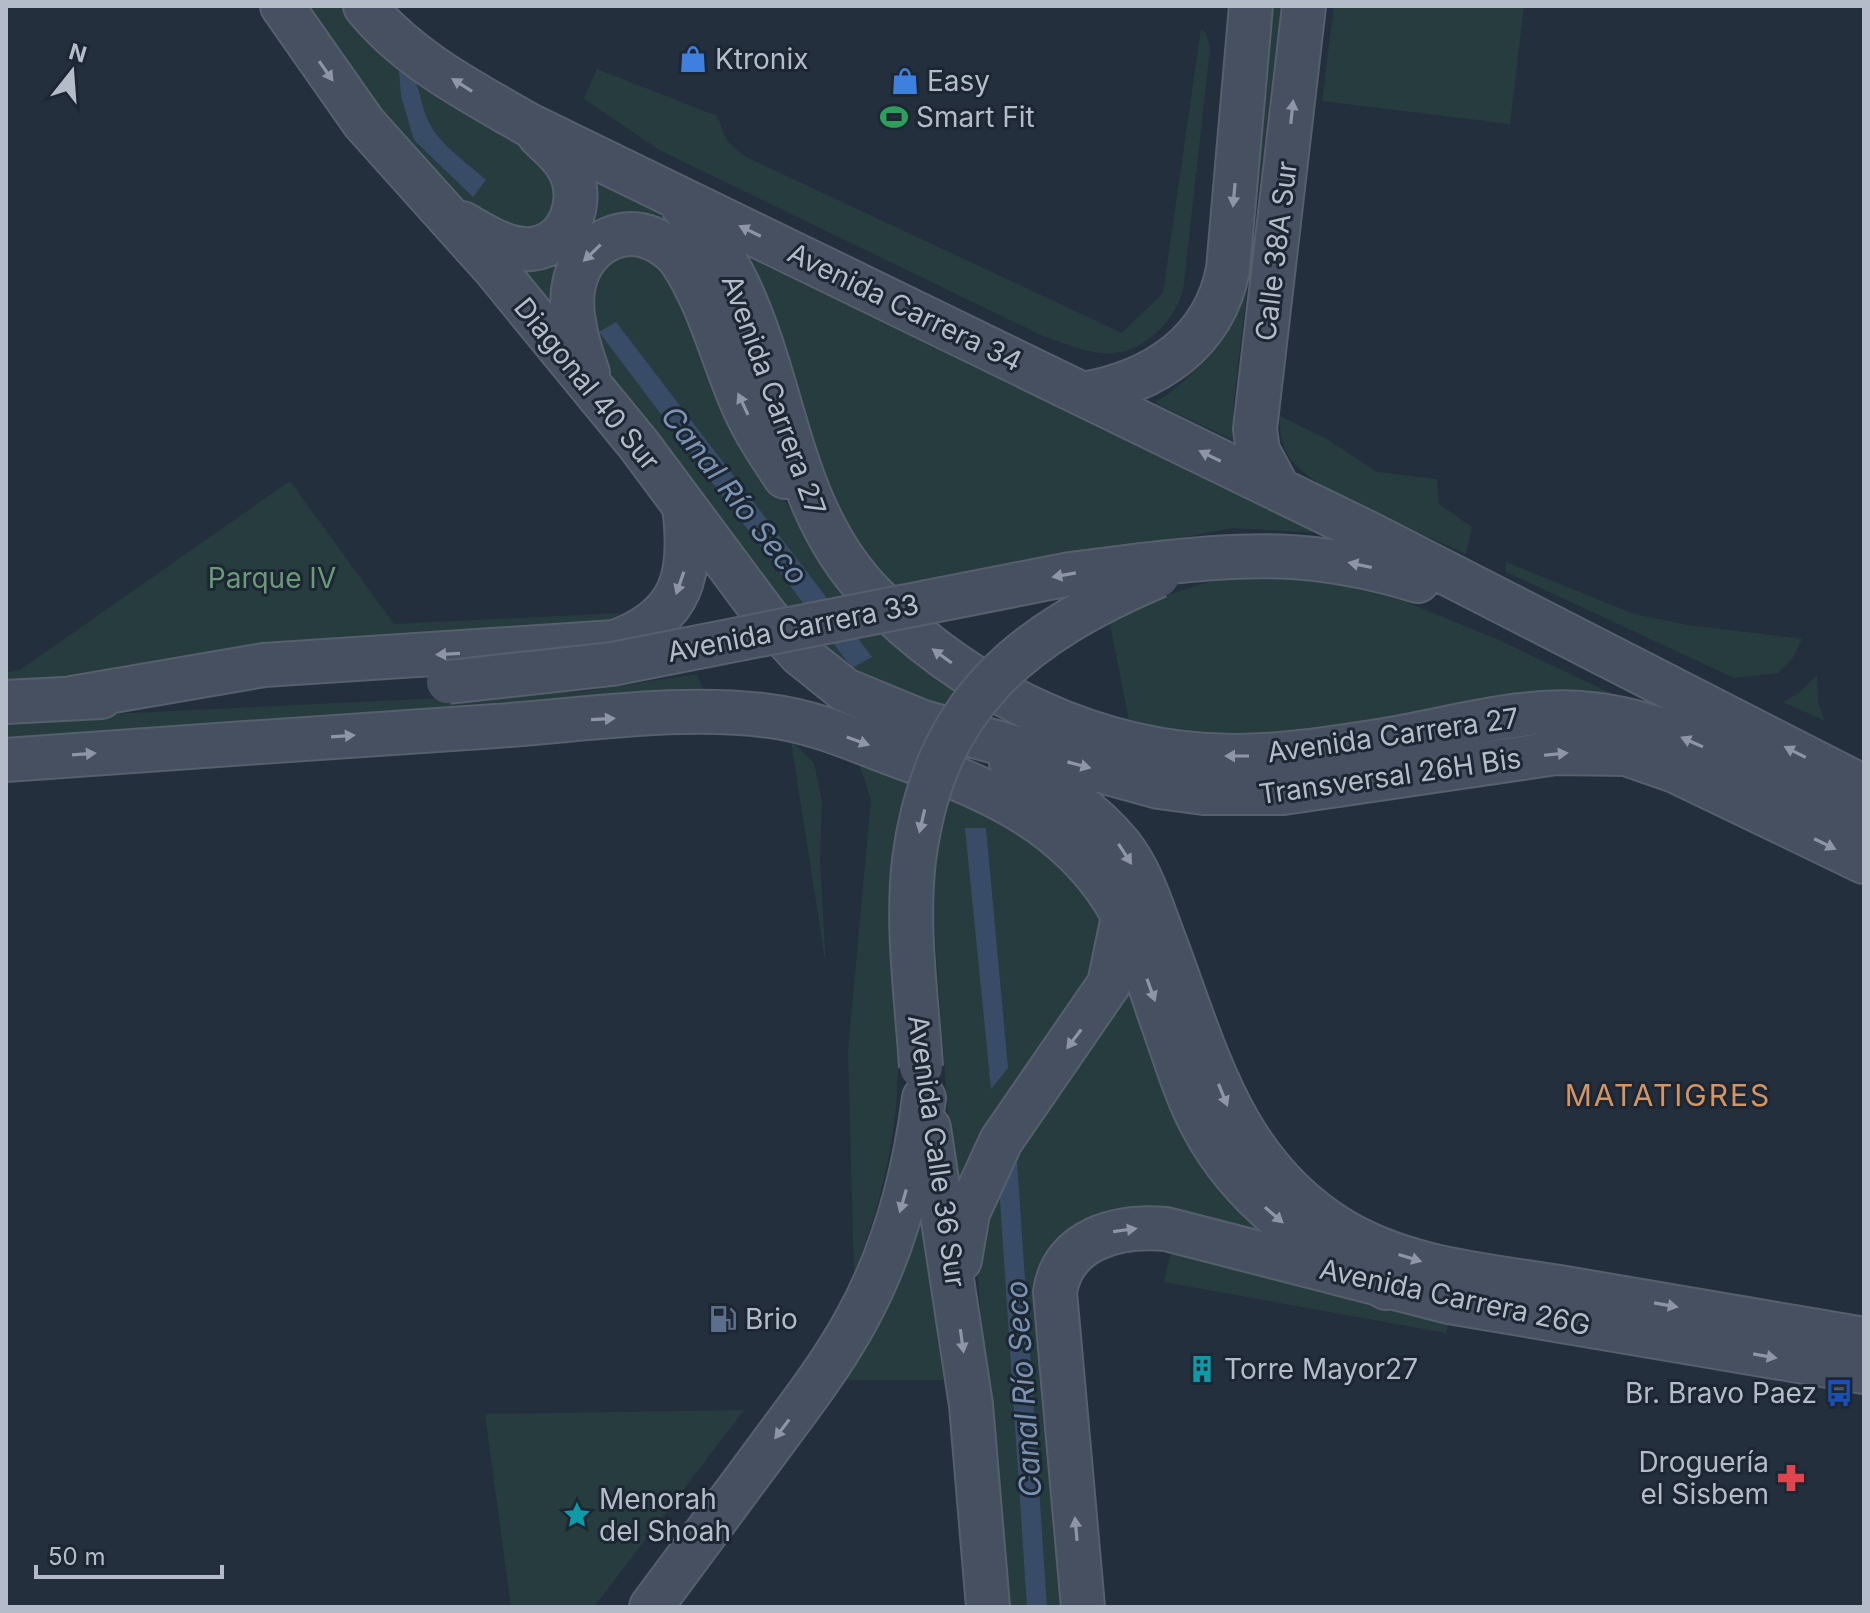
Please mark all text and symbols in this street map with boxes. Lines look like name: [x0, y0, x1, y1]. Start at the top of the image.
north arrow: [32, 32, 112, 112]
text: N: [66, 38, 90, 68]
place label: Ktronix: [715, 42, 808, 76]
shop icon: Ktronix: [678, 44, 708, 74]
one-way arrow: [318, 60, 333, 81]
place label: Easy: [927, 64, 990, 98]
shop icon: Easy: [890, 66, 920, 96]
one-way arrow: [451, 79, 473, 93]
place label: Smart Fit: [916, 100, 1035, 134]
one-way arrow: [1286, 100, 1299, 125]
sports icon: Smart Fit: [879, 102, 909, 132]
street label: Calle 38A Sur: [1248, 159, 1304, 343]
one-way arrow: [1227, 183, 1240, 208]
one-way arrow: [738, 224, 761, 238]
street label: Avenida Carrera 34: [782, 236, 1028, 378]
one-way arrow: [583, 243, 601, 262]
street label: Avenida Carrera 27: [715, 270, 833, 520]
street label: Diagonal 40 Sur: [507, 291, 667, 477]
one-way arrow: [736, 392, 750, 415]
water label: Canal Río Seco: [654, 398, 816, 592]
one-way arrow: [1198, 449, 1221, 463]
one-way arrow: [1347, 558, 1372, 570]
park label: Parque IV: [208, 561, 336, 595]
one-way arrow: [1051, 570, 1076, 582]
one-way arrow: [673, 571, 685, 595]
street label: Avenida Carrera 33: [664, 587, 922, 669]
one-way arrow: [435, 648, 460, 661]
one-way arrow: [932, 649, 953, 664]
street label: Avenida Carrera 27: [1265, 701, 1521, 769]
one-way arrow: [591, 712, 616, 725]
one-way arrow: [331, 729, 356, 742]
one-way arrow: [847, 735, 871, 748]
one-way arrow: [1681, 736, 1704, 749]
street label: Transversal 26H Bis: [1257, 741, 1523, 811]
one-way arrow: [1783, 745, 1806, 758]
one-way arrow: [72, 747, 97, 760]
one-way arrow: [1544, 747, 1569, 760]
one-way arrow: [1224, 750, 1249, 762]
one-way arrow: [1066, 760, 1091, 772]
one-way arrow: [916, 809, 928, 834]
one-way arrow: [1814, 837, 1837, 850]
one-way arrow: [1118, 844, 1133, 865]
one-way arrow: [1145, 978, 1158, 1002]
street label: Avenida Calle 36 Sur: [901, 1013, 973, 1289]
one-way arrow: [1066, 1028, 1082, 1050]
district label: MATATIGRES: [1565, 1077, 1771, 1113]
one-way arrow: [1217, 1083, 1230, 1107]
one-way arrow: [897, 1189, 909, 1214]
one-way arrow: [1264, 1205, 1283, 1223]
one-way arrow: [1113, 1223, 1138, 1236]
street label: Avenida Carrera 26G: [1316, 1252, 1594, 1342]
one-way arrow: [1398, 1252, 1422, 1265]
water label: Canal Río Seco: [997, 1280, 1049, 1498]
one-way arrow: [1653, 1300, 1678, 1312]
place label: Brio: [745, 1302, 798, 1336]
fuel station icon: Brio: [708, 1304, 738, 1334]
one-way arrow: [956, 1328, 969, 1353]
one-way arrow: [1753, 1351, 1778, 1363]
place label: Torre Mayor27: [1224, 1352, 1418, 1386]
building icon: Torre Mayor27: [1187, 1354, 1217, 1384]
place label: Br. Bravo Paez: [1625, 1376, 1817, 1410]
bus stop icon: Br. Bravo Paez: [1824, 1378, 1854, 1408]
one-way arrow: [775, 1419, 791, 1440]
place label: Droguería el Sisbem: [1638, 1445, 1769, 1511]
pharmacy icon: Droguería el Sisbem: [1776, 1463, 1806, 1493]
place label: Menorah del Shoah: [599, 1482, 731, 1548]
place icon: Menorah del Shoah: [562, 1500, 592, 1530]
one-way arrow: [1069, 1516, 1082, 1541]
scale bar: [36, 1529, 222, 1579]
text: 50 m: [48, 1542, 106, 1571]

